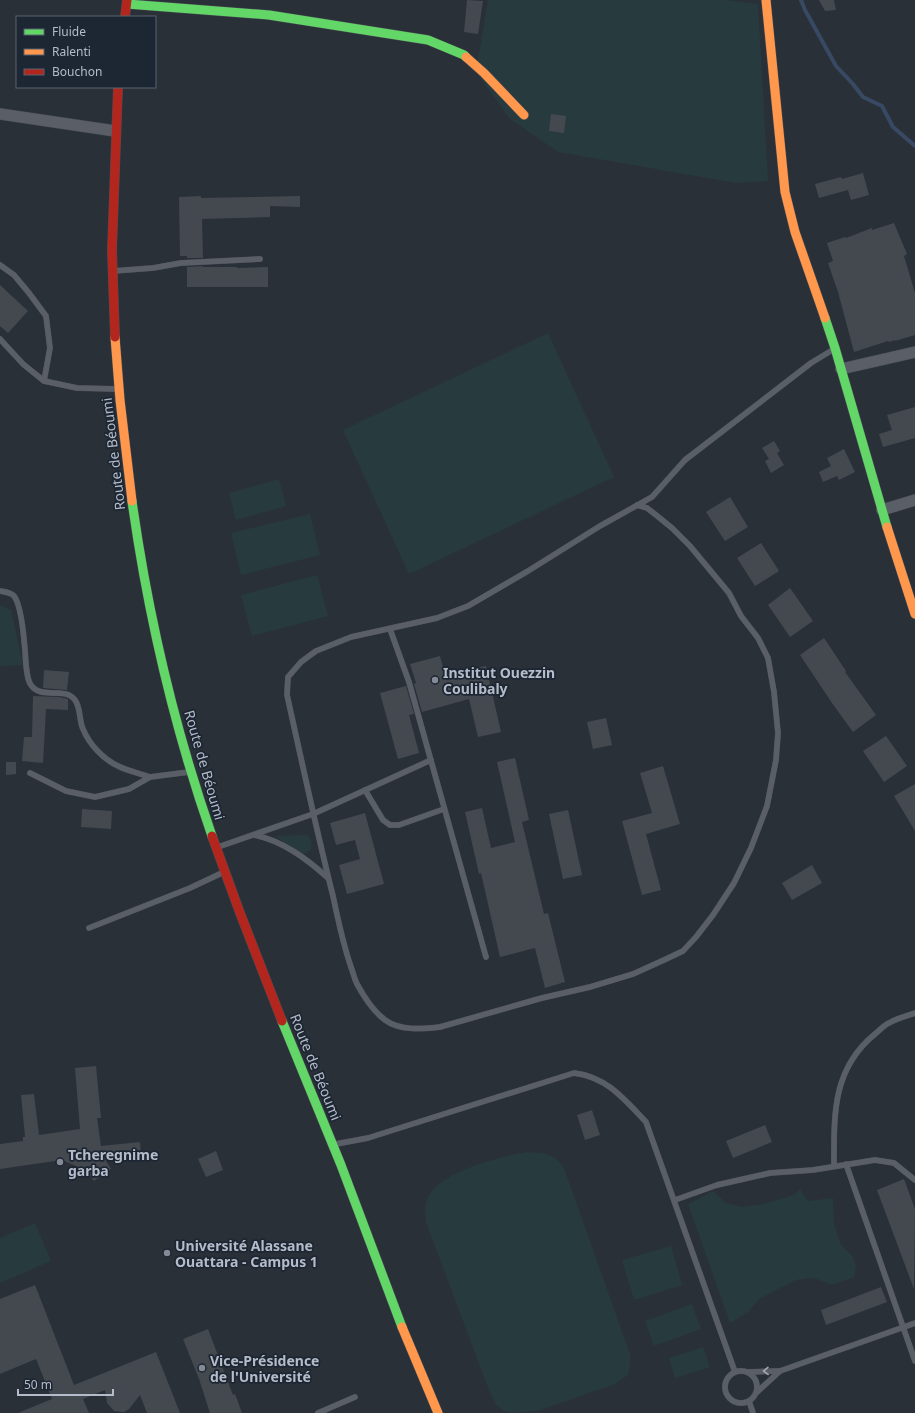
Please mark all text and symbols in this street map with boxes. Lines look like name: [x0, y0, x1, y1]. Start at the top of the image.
legend: [16, 16, 156, 88]
text: Fluide: [52, 23, 86, 40]
text: Ralenti: [52, 43, 91, 60]
text: Bouchon: [52, 63, 102, 80]
street label: Route de Béoumi: [97, 397, 129, 511]
place label: Institut Ouezzin Coulibaly: [443, 663, 555, 698]
marker: Institut Ouezzin Coulibaly: [430, 675, 440, 685]
street label: Route de Béoumi: [180, 708, 230, 822]
street label: Route de Béoumi: [286, 1011, 346, 1123]
place label: Tcheregnime garba: [68, 1145, 158, 1180]
marker: Tcheregnime garba: [55, 1157, 65, 1167]
place label: Université Alassane Ouattara - Campus 1: [175, 1236, 318, 1271]
marker: Université Alassane Ouattara - Campus 1: [162, 1248, 172, 1258]
place label: Vice-Présidence de l'Université: [210, 1351, 319, 1386]
marker: Vice-Présidence de l'Université: [197, 1363, 207, 1373]
one-way arrow: [763, 1367, 769, 1376]
scale bar: [18, 1371, 113, 1397]
text: 50 m: [24, 1376, 52, 1393]

